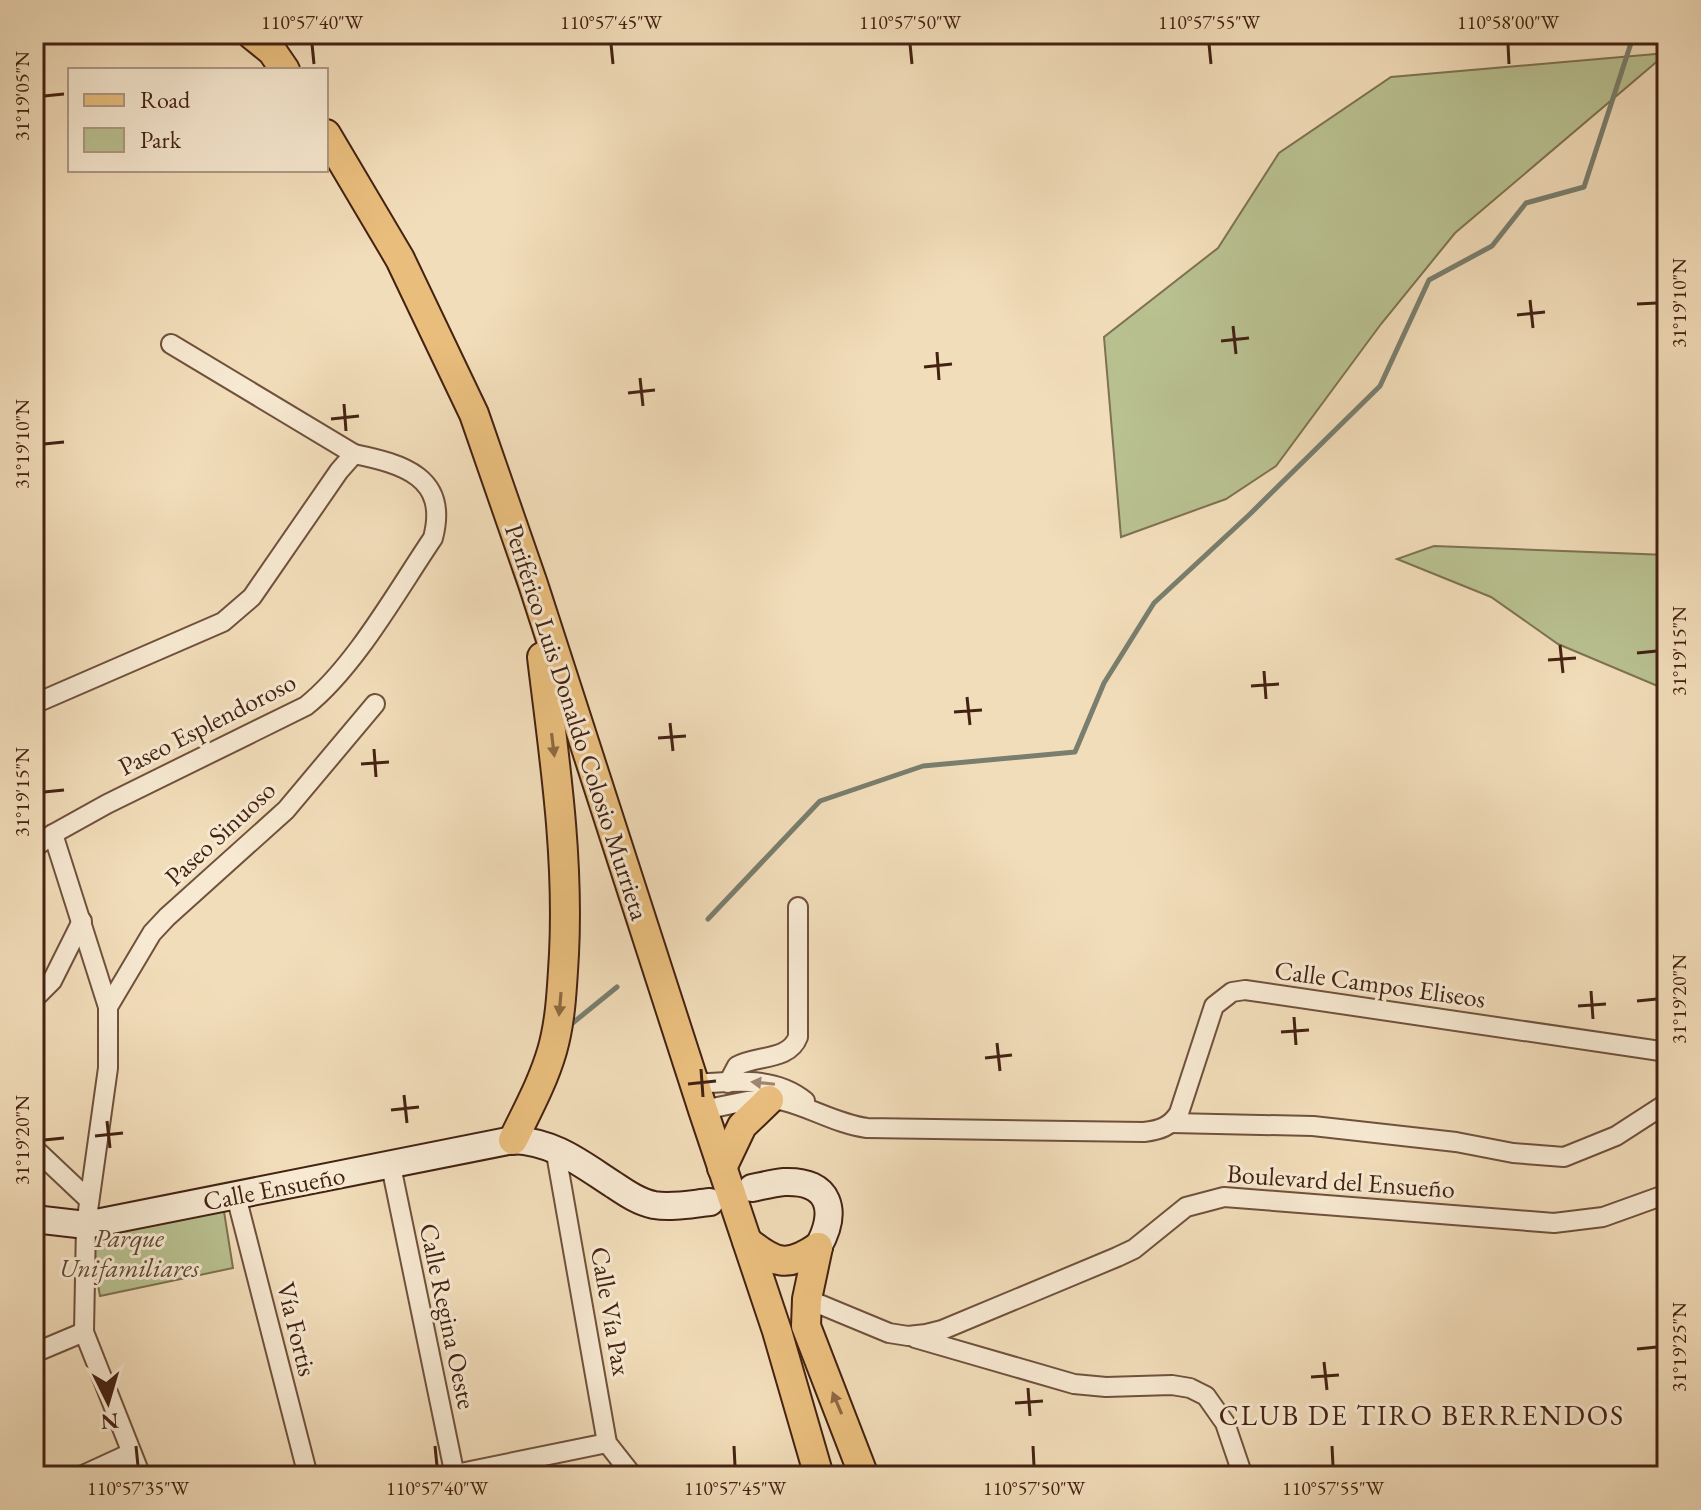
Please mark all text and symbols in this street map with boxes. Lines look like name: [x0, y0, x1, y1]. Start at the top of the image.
text: 110°57'40"W: [261, 9, 364, 35]
text: 110°57'45"W: [560, 9, 663, 35]
text: 110°57'50"W: [859, 9, 962, 35]
text: 110°57'55"W: [1158, 9, 1261, 35]
text: 110°58'00"W: [1457, 9, 1560, 35]
text: 31°19'05"N: [9, 51, 35, 141]
legend: [68, 68, 328, 172]
text: Road: [140, 84, 191, 115]
text: Park: [140, 124, 182, 155]
text: 31°19'10"N: [1666, 258, 1692, 348]
text: 31°19'10"N: [9, 399, 35, 489]
street label: Periférico Luis Donaldo Colosio Murrieta: [497, 520, 657, 925]
text: 31°19'15"N: [1666, 606, 1692, 696]
street label: Paseo Esplendoroso: [112, 665, 302, 783]
one-way arrow: [547, 733, 560, 758]
text: 31°19'15"N: [9, 747, 35, 837]
street label: Paseo Sinuoso: [157, 773, 283, 893]
street label: Calle Campos Eliseos: [1272, 952, 1488, 1016]
text: 31°19'20"N: [1666, 954, 1692, 1044]
one-way arrow: [553, 992, 566, 1017]
one-way arrow: [751, 1077, 776, 1090]
text: 31°19'20"N: [9, 1095, 35, 1185]
street label: Boulevard del Ensueño: [1226, 1156, 1456, 1206]
street label: Calle Ensueño: [200, 1158, 348, 1218]
street label: Calle Regina Oeste: [412, 1220, 484, 1412]
park label: Parque Unifamiliares: [59, 1221, 200, 1285]
street label: Calle Vía Pax: [583, 1244, 639, 1379]
street label: Vía Fortis: [269, 1278, 325, 1380]
text: 31°19'25"N: [1666, 1302, 1692, 1392]
north arrow: [68, 1362, 148, 1442]
one-way arrow: [830, 1391, 843, 1415]
district label: CLUB DE TIRO BERRENDOS: [1219, 1397, 1625, 1433]
text: N: [99, 1406, 120, 1437]
text: 110°57'35"W: [87, 1475, 190, 1501]
text: 110°57'40"W: [386, 1475, 489, 1501]
text: 110°57'45"W: [684, 1475, 787, 1501]
text: 110°57'50"W: [983, 1475, 1086, 1501]
text: 110°57'55"W: [1282, 1475, 1385, 1501]

